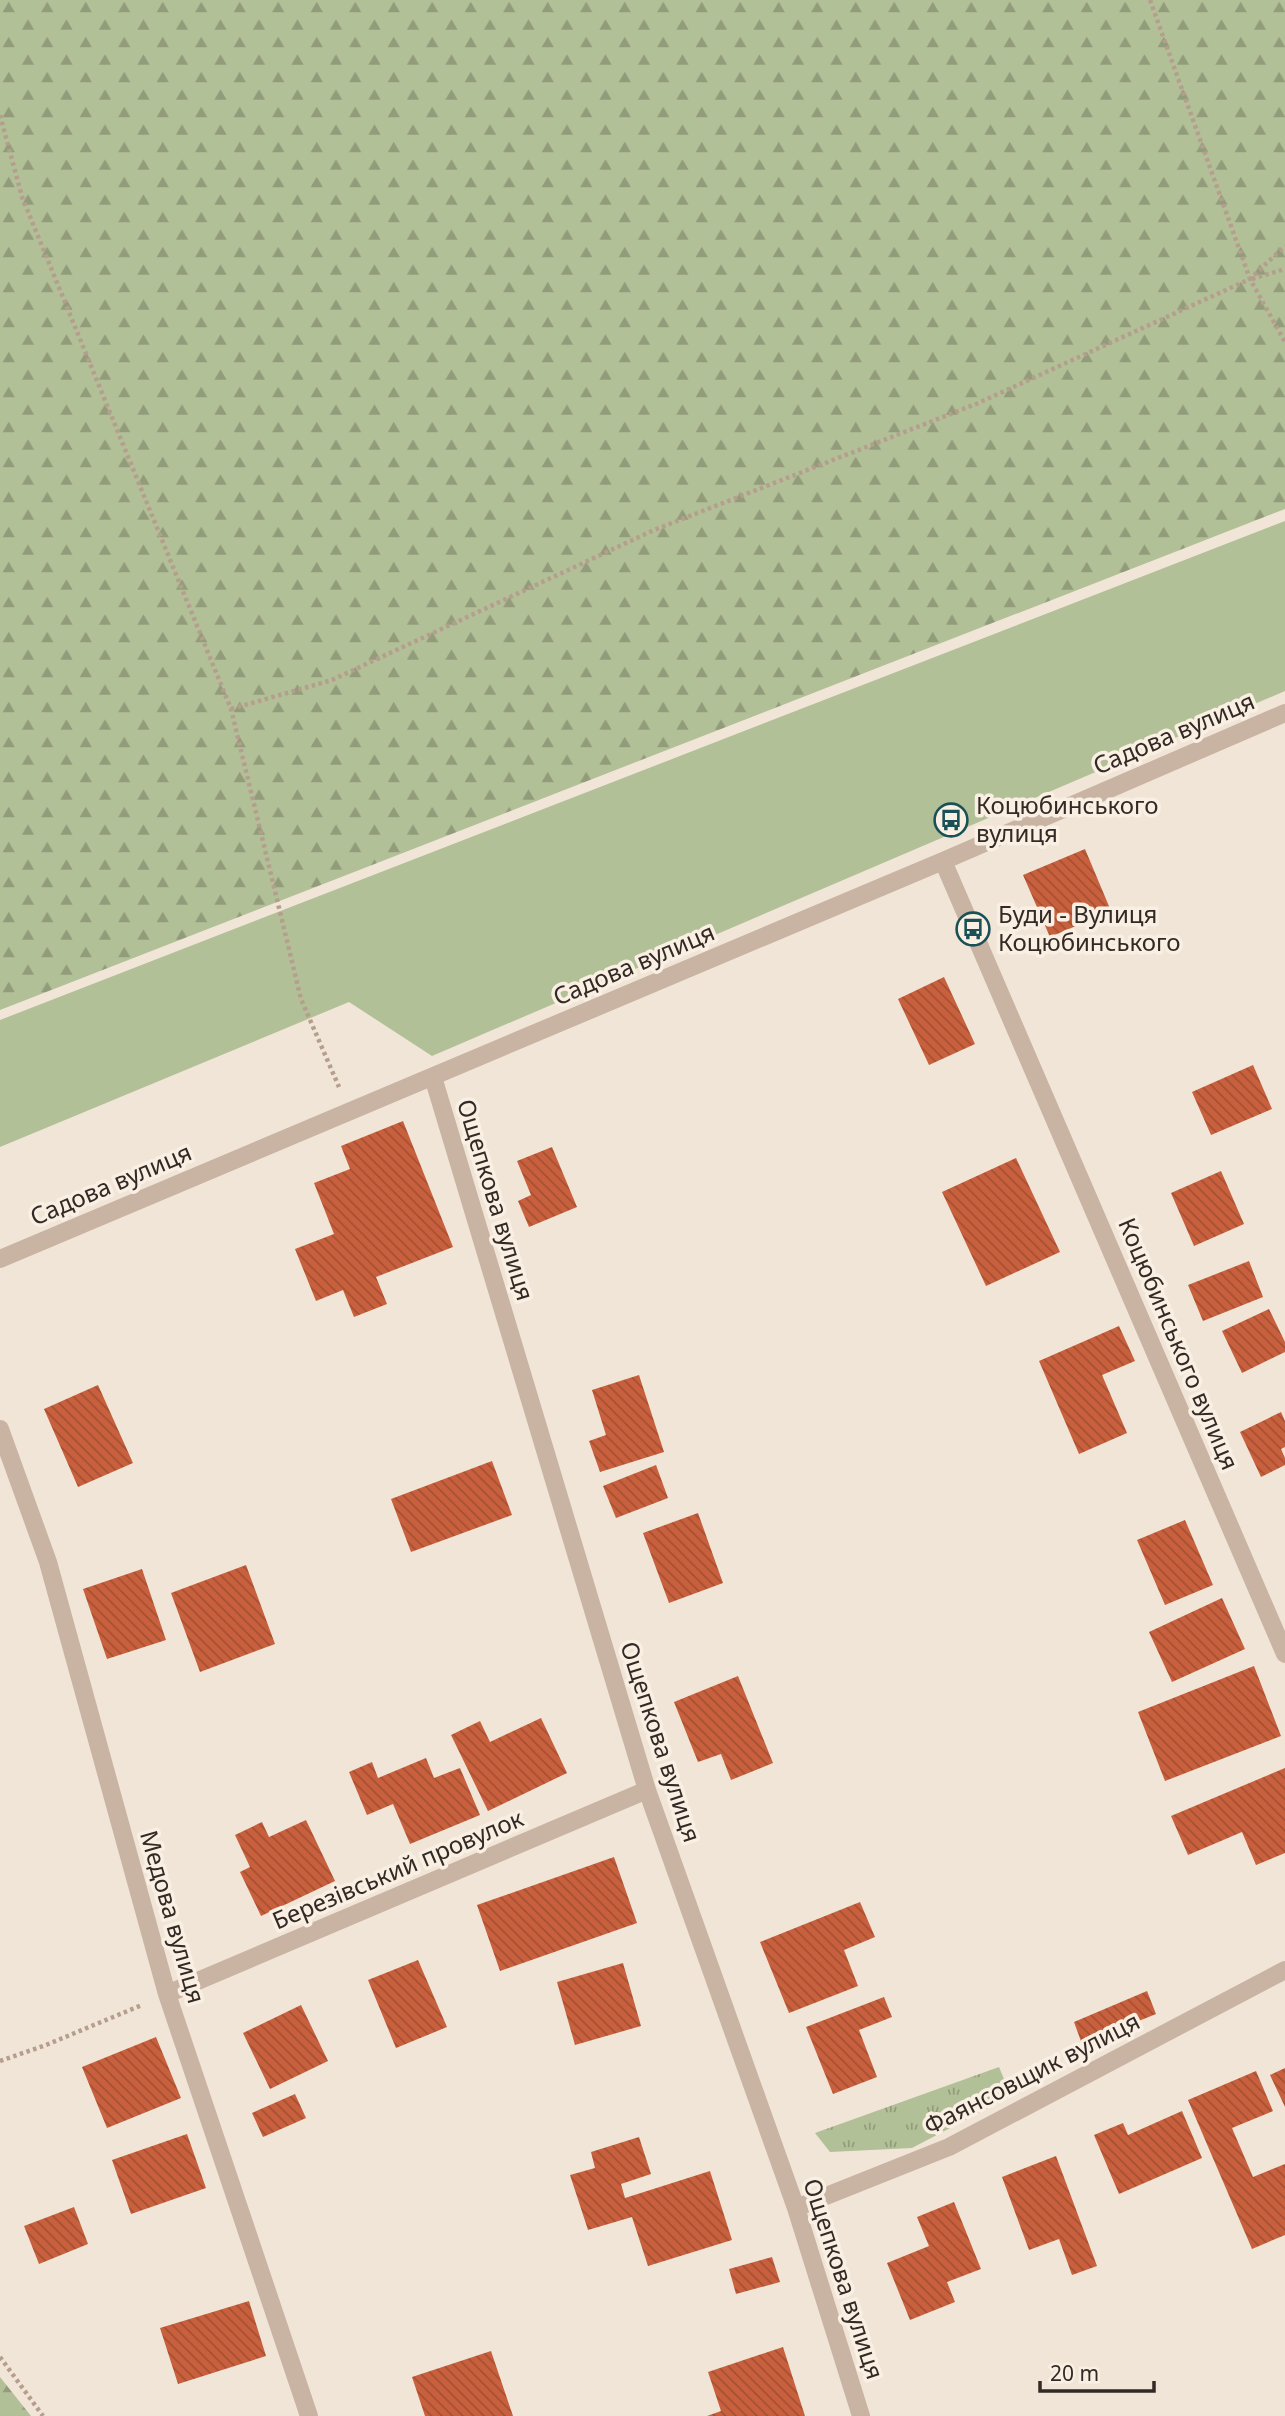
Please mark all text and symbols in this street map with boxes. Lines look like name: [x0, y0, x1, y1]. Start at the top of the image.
street label: Садова вулиця: [1088, 684, 1259, 782]
place label: Коцюбинського вулиця: [976, 788, 1159, 849]
bus stop icon: Коцюбинського вулиця: [932, 801, 970, 839]
place label: Буди - Вулиця Коцюбинського: [998, 897, 1181, 958]
bus stop icon: Буди - Вулиця Коцюбинського: [954, 910, 992, 948]
street label: Садова вулиця: [548, 915, 719, 1013]
street label: Ощепкова вулиця: [450, 1095, 543, 1304]
street label: Садова вулиця: [25, 1135, 196, 1233]
street label: Коцюбинського вулиця: [1111, 1212, 1247, 1474]
street label: Ощепкова вулиця: [613, 1637, 709, 1846]
street label: Березівський провулок: [267, 1801, 528, 1937]
street label: Медова вулиця: [133, 1826, 214, 2007]
street label: Фаянсовщик вулиця: [918, 2004, 1145, 2141]
street label: Ощепкова вулиця: [796, 2174, 892, 2383]
scale bar: [1040, 2350, 1154, 2394]
text: 20 m: [1050, 2359, 1099, 2387]

